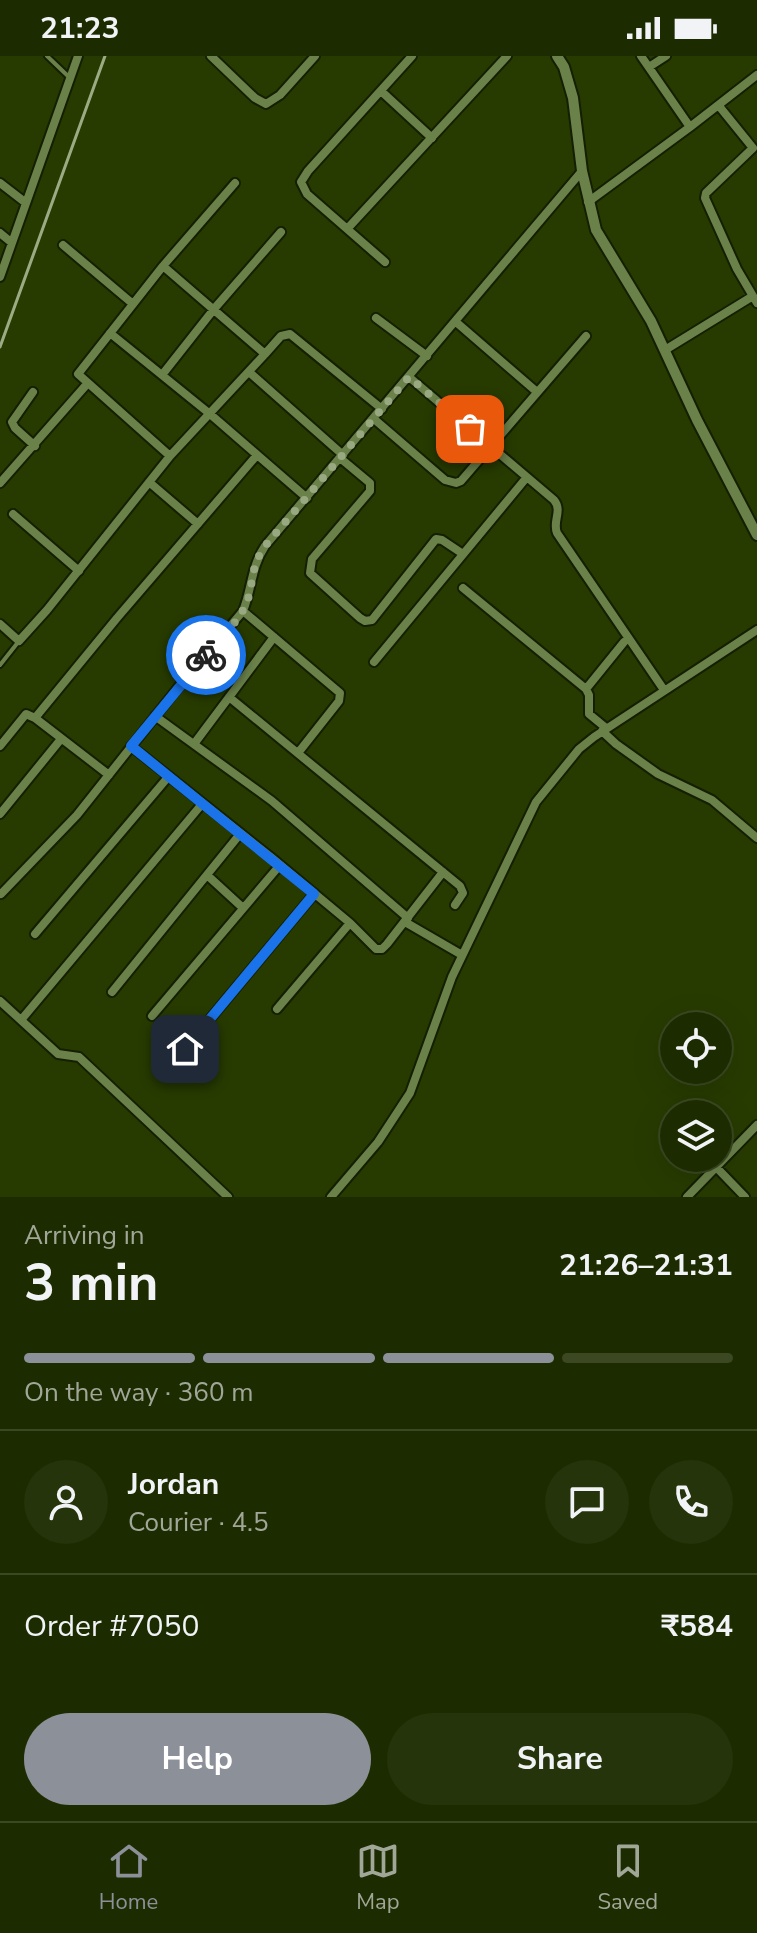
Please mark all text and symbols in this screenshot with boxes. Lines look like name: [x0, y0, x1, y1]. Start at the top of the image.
text: 21:23: [40, 8, 119, 49]
pin: [436, 395, 504, 463]
icon: bag: [448, 407, 492, 451]
courier: [166, 615, 246, 695]
icon: bike: [184, 633, 228, 677]
map controls: [660, 1012, 732, 1172]
button: locate: [660, 1012, 732, 1084]
pin: [151, 1015, 219, 1083]
icon: home: [163, 1027, 207, 1071]
button: layers: [660, 1100, 732, 1172]
text: Arriving in: [24, 1218, 145, 1253]
text: 21:26–21:31: [559, 1245, 733, 1286]
text: 3 min: [24, 1247, 159, 1318]
text: On the way · 360 m: [24, 1375, 253, 1410]
button: person: [24, 1460, 108, 1544]
button: chat: [545, 1460, 629, 1544]
button: phone: [649, 1460, 733, 1544]
text: Jordan: [128, 1464, 219, 1505]
text: Courier · 4.5: [128, 1505, 269, 1540]
text: Order #7050: [24, 1606, 199, 1647]
text: ₹584: [661, 1606, 733, 1647]
button: Help: [24, 1713, 371, 1805]
button: Share: [387, 1713, 733, 1805]
tab: Home: [99, 1839, 158, 1917]
tab: Map: [356, 1839, 400, 1917]
tab: Saved: [597, 1839, 658, 1917]

